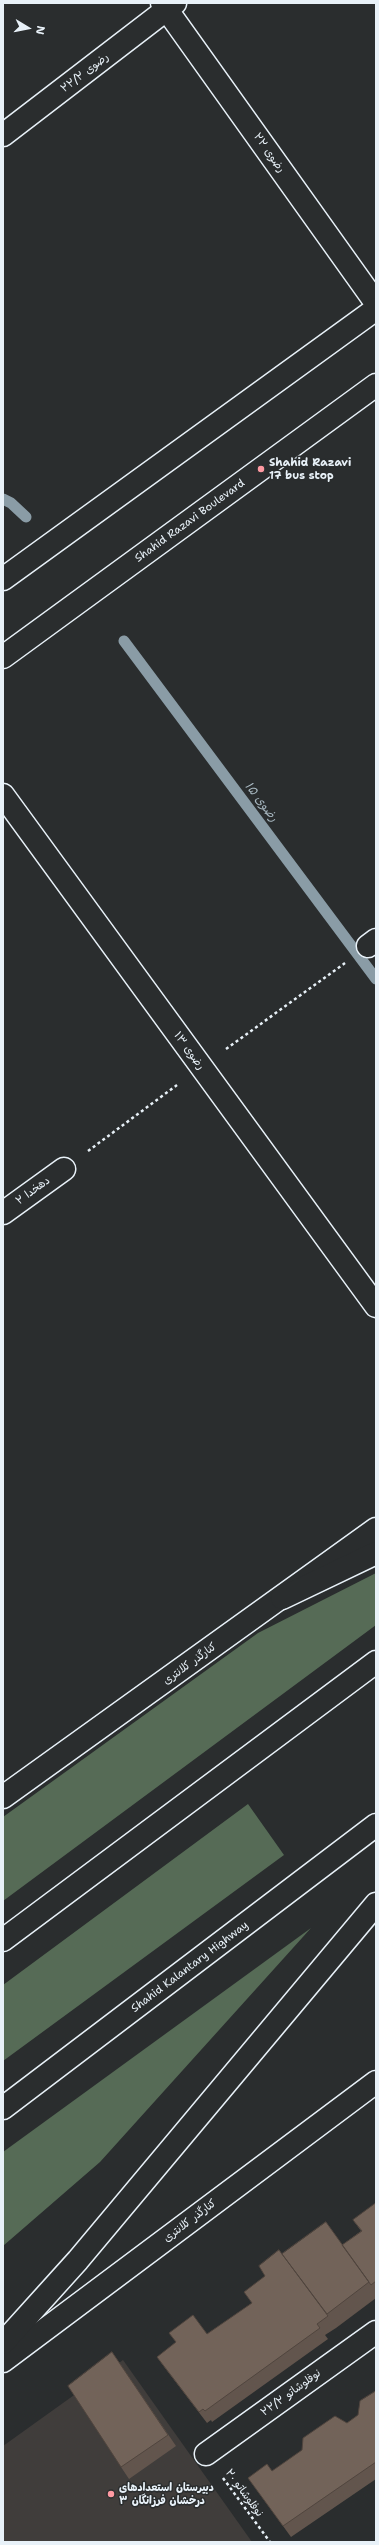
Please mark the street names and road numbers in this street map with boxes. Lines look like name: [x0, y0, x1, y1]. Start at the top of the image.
street label: رضوی ۲۲/۲: [58, 51, 112, 95]
street label: رضوی ۲۲: [251, 131, 287, 175]
street label: Shahid Razavi Boulevard: [133, 477, 247, 565]
street label: رضوی ۱۳: [171, 1029, 207, 1073]
street label: دهخدا ۲: [13, 1174, 53, 1208]
street label: کنارگذر کلانتری: [161, 1640, 219, 1688]
street label: Shahid Kalantary Highway: [129, 1919, 251, 2015]
street label: کنارگذر کلانتری: [161, 2197, 219, 2245]
street label: نوفلوشاتو ۲۲/۲: [258, 2367, 324, 2419]
street label: نوفلوشاتو ۲۰: [222, 2467, 266, 2519]

